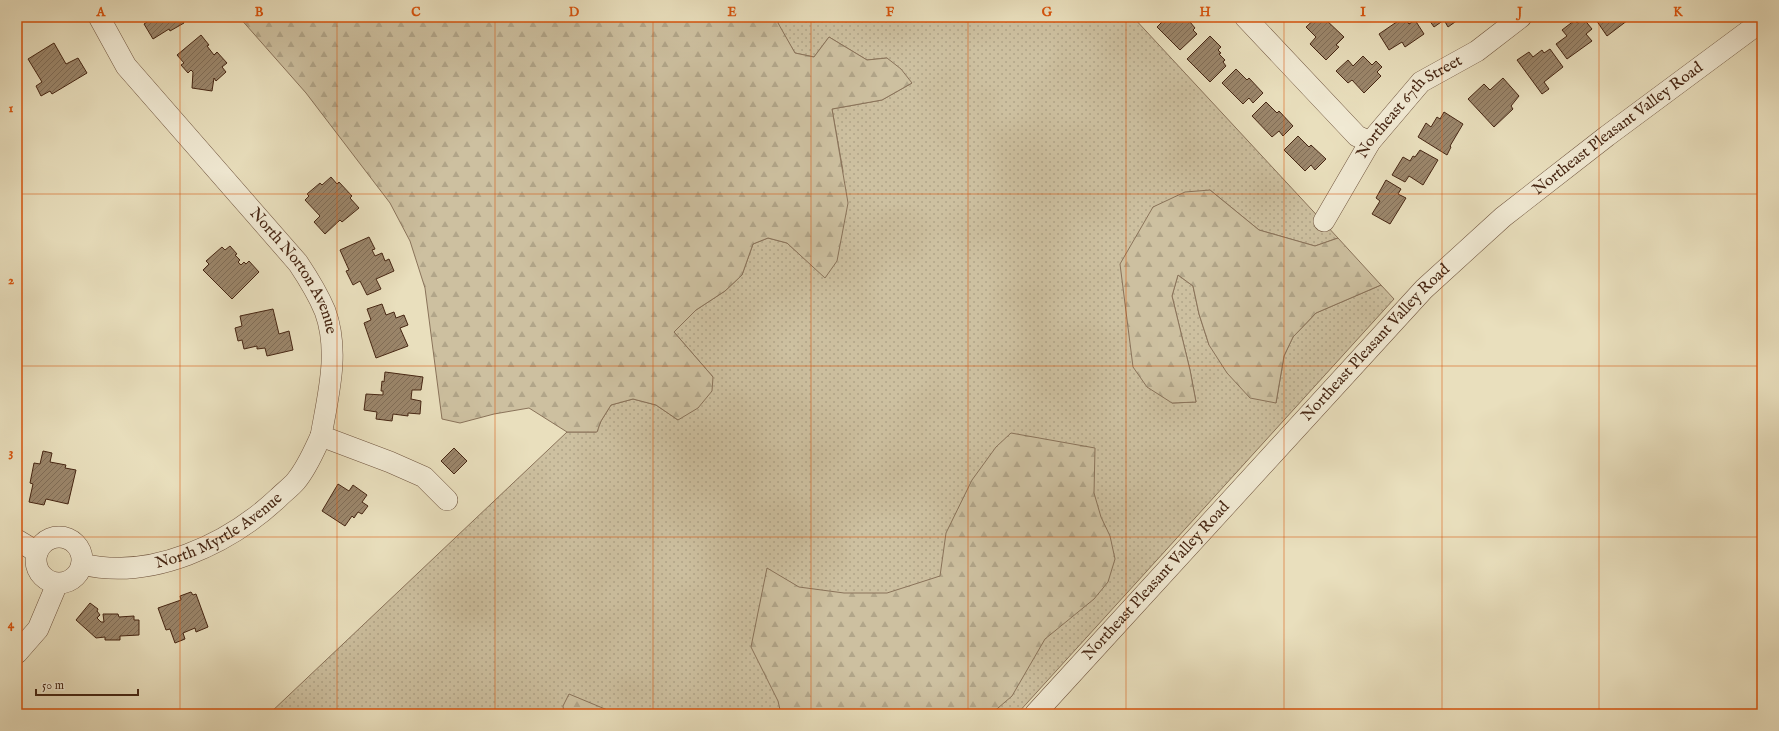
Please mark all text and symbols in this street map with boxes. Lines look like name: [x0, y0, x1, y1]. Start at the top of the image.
text: A: [96, 4, 107, 21]
text: B: [255, 4, 264, 21]
text: C: [411, 4, 421, 21]
text: D: [569, 4, 580, 21]
text: E: [727, 4, 737, 21]
text: F: [886, 4, 895, 21]
text: G: [1042, 4, 1053, 21]
text: H: [1199, 4, 1211, 21]
text: I: [1360, 4, 1366, 21]
text: J: [1515, 4, 1523, 21]
text: K: [1673, 4, 1683, 21]
street label: Northeast 67th Street: [1353, 51, 1466, 162]
street label: Northeast Pleasant Valley Road: [1529, 58, 1708, 200]
text: 1: [9, 100, 14, 117]
street label: North Norton Avenue: [245, 204, 341, 336]
street label: Northeast Pleasant Valley Road: [1298, 260, 1455, 426]
text: 2: [8, 272, 14, 289]
text: 3: [9, 444, 14, 461]
street label: North Myrtle Avenue: [153, 489, 287, 574]
street label: Northeast Pleasant Valley Road: [1079, 497, 1235, 665]
text: 4: [8, 616, 15, 633]
scale bar: [36, 671, 138, 697]
text: 50 m: [42, 678, 64, 693]

